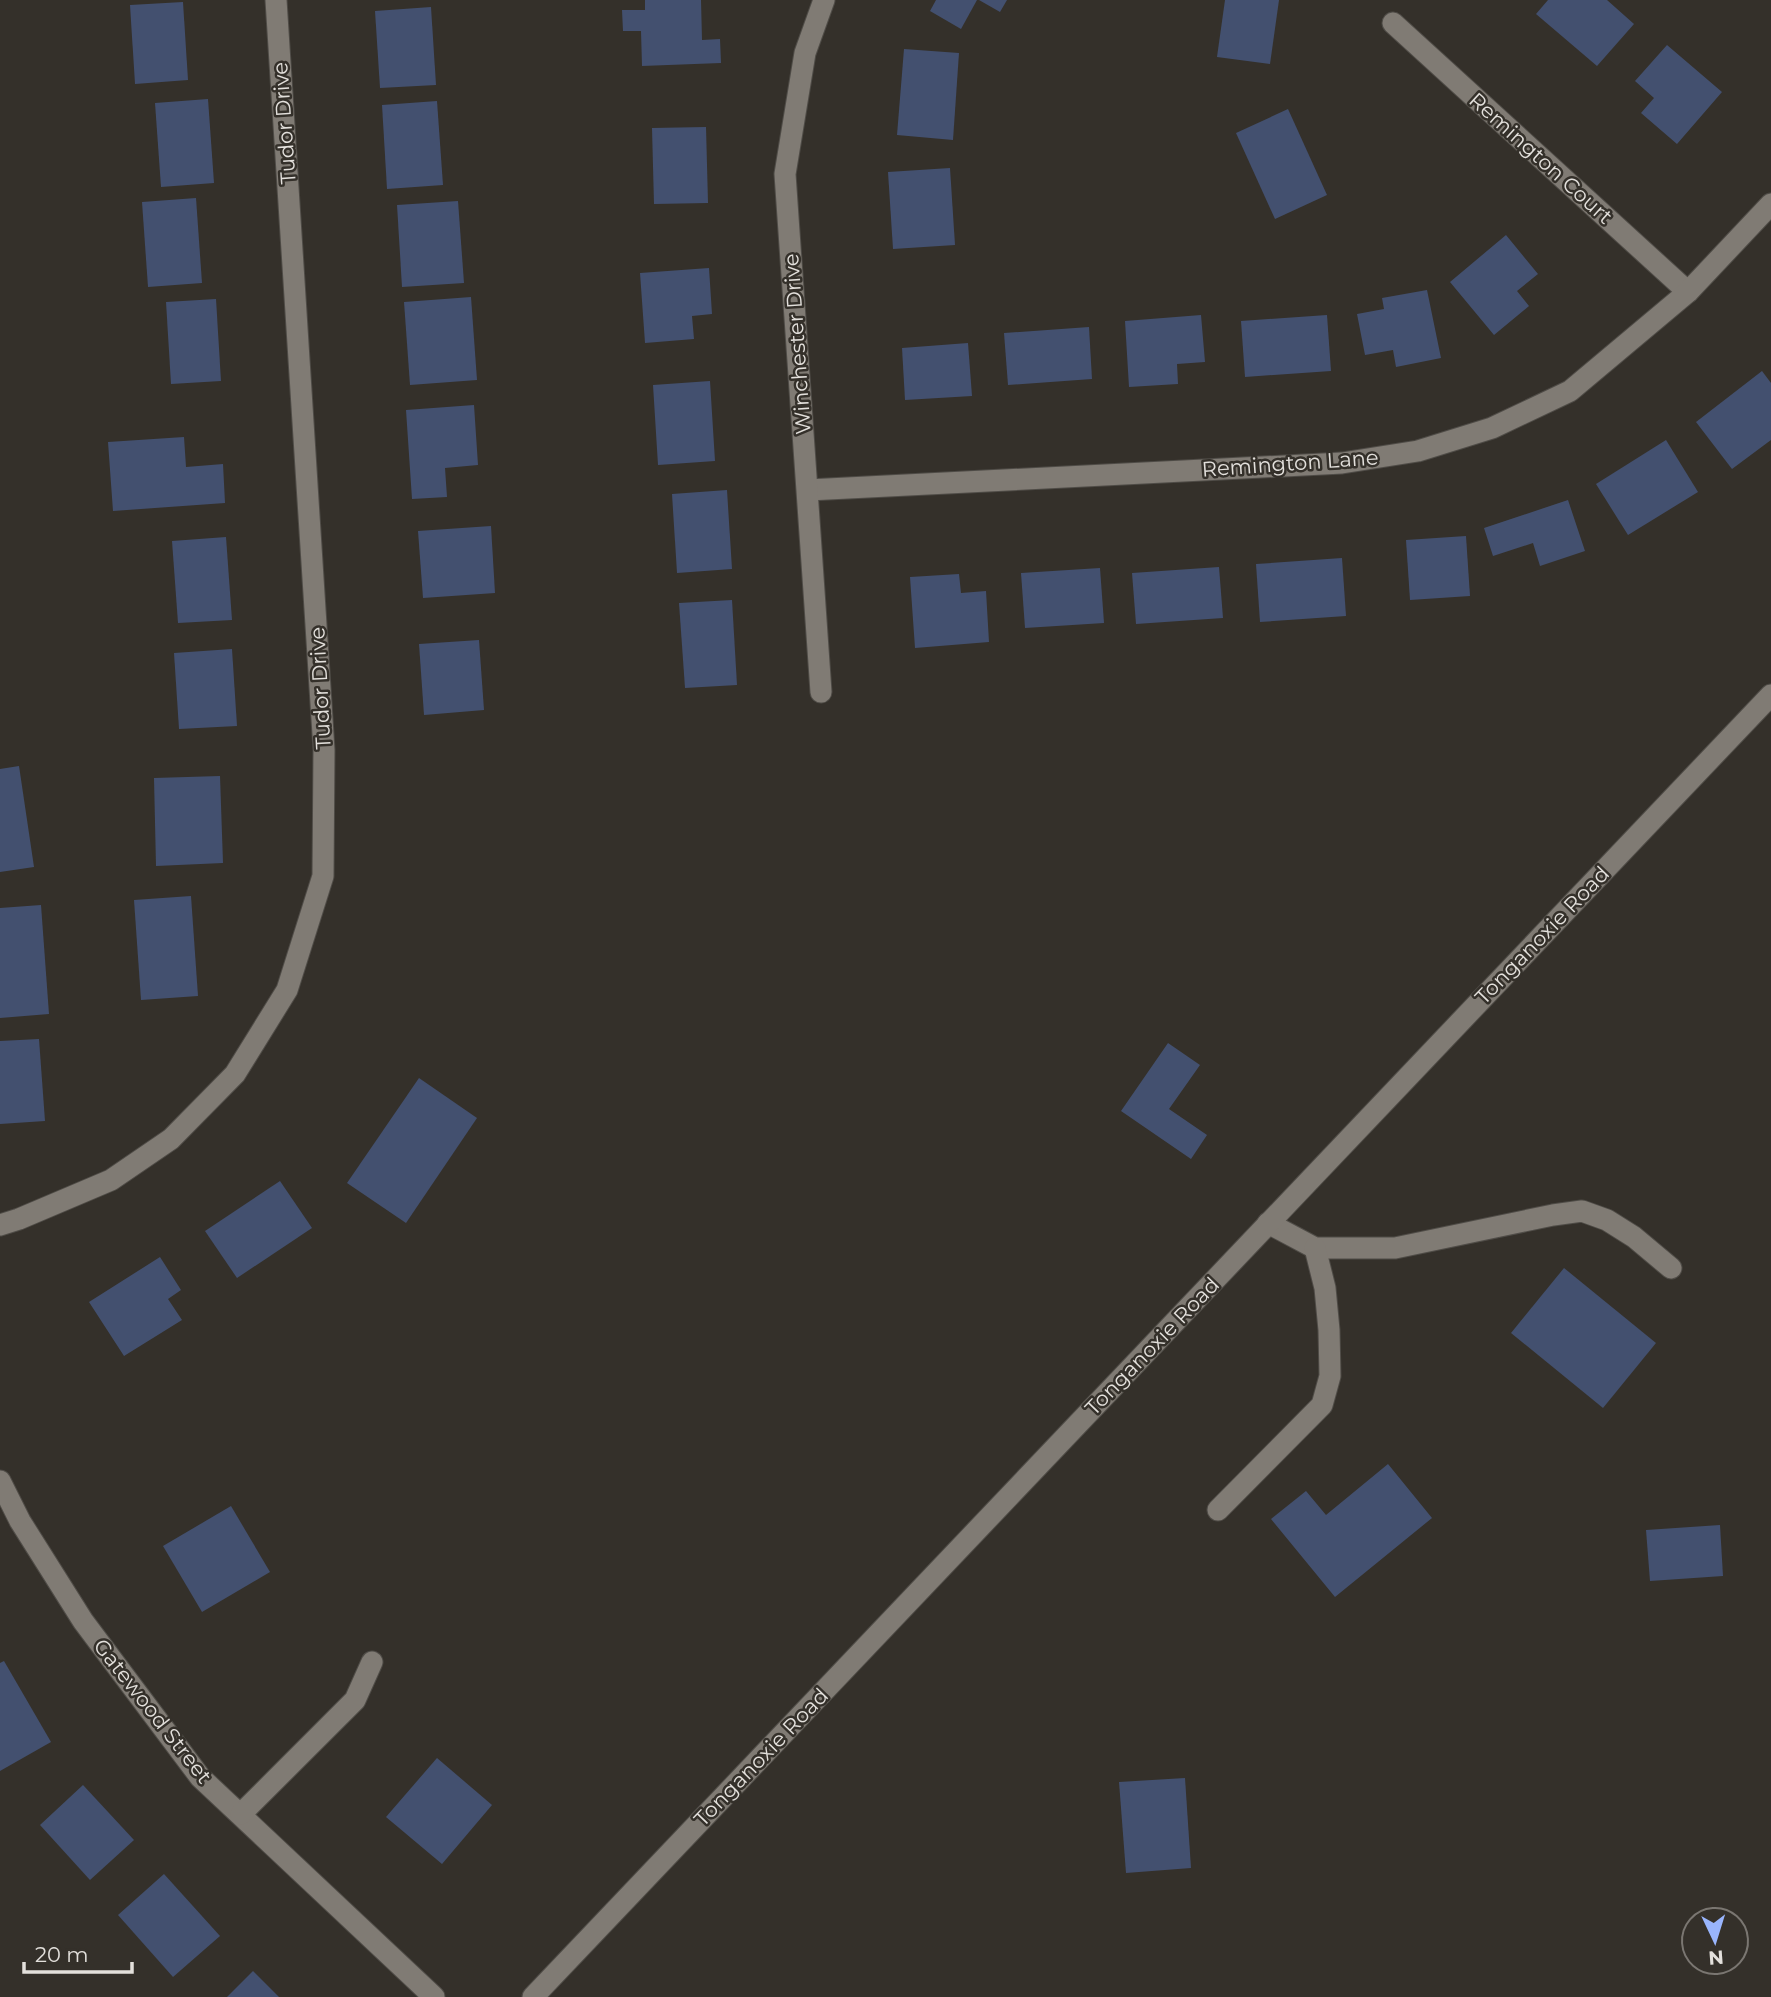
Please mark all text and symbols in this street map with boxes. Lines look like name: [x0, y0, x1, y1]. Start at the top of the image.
street label: Tudor Drive: [267, 61, 301, 185]
street label: Remington Court: [1464, 87, 1618, 229]
street label: Winchester Drive: [778, 253, 816, 435]
street label: Remington Lane: [1201, 444, 1379, 482]
street label: Tudor Drive: [304, 626, 336, 750]
street label: Tonganoxie Road: [1470, 861, 1614, 1009]
street label: Tonganoxie Road: [1080, 1272, 1224, 1420]
street label: Gatewood Street: [89, 1634, 217, 1788]
street label: Tonganoxie Road: [689, 1683, 833, 1831]
north arrow: [1680, 1906, 1750, 1976]
scale bar: [24, 1930, 133, 1974]
text: 20 m: [35, 1942, 89, 1967]
text: N: [1708, 1945, 1725, 1969]

